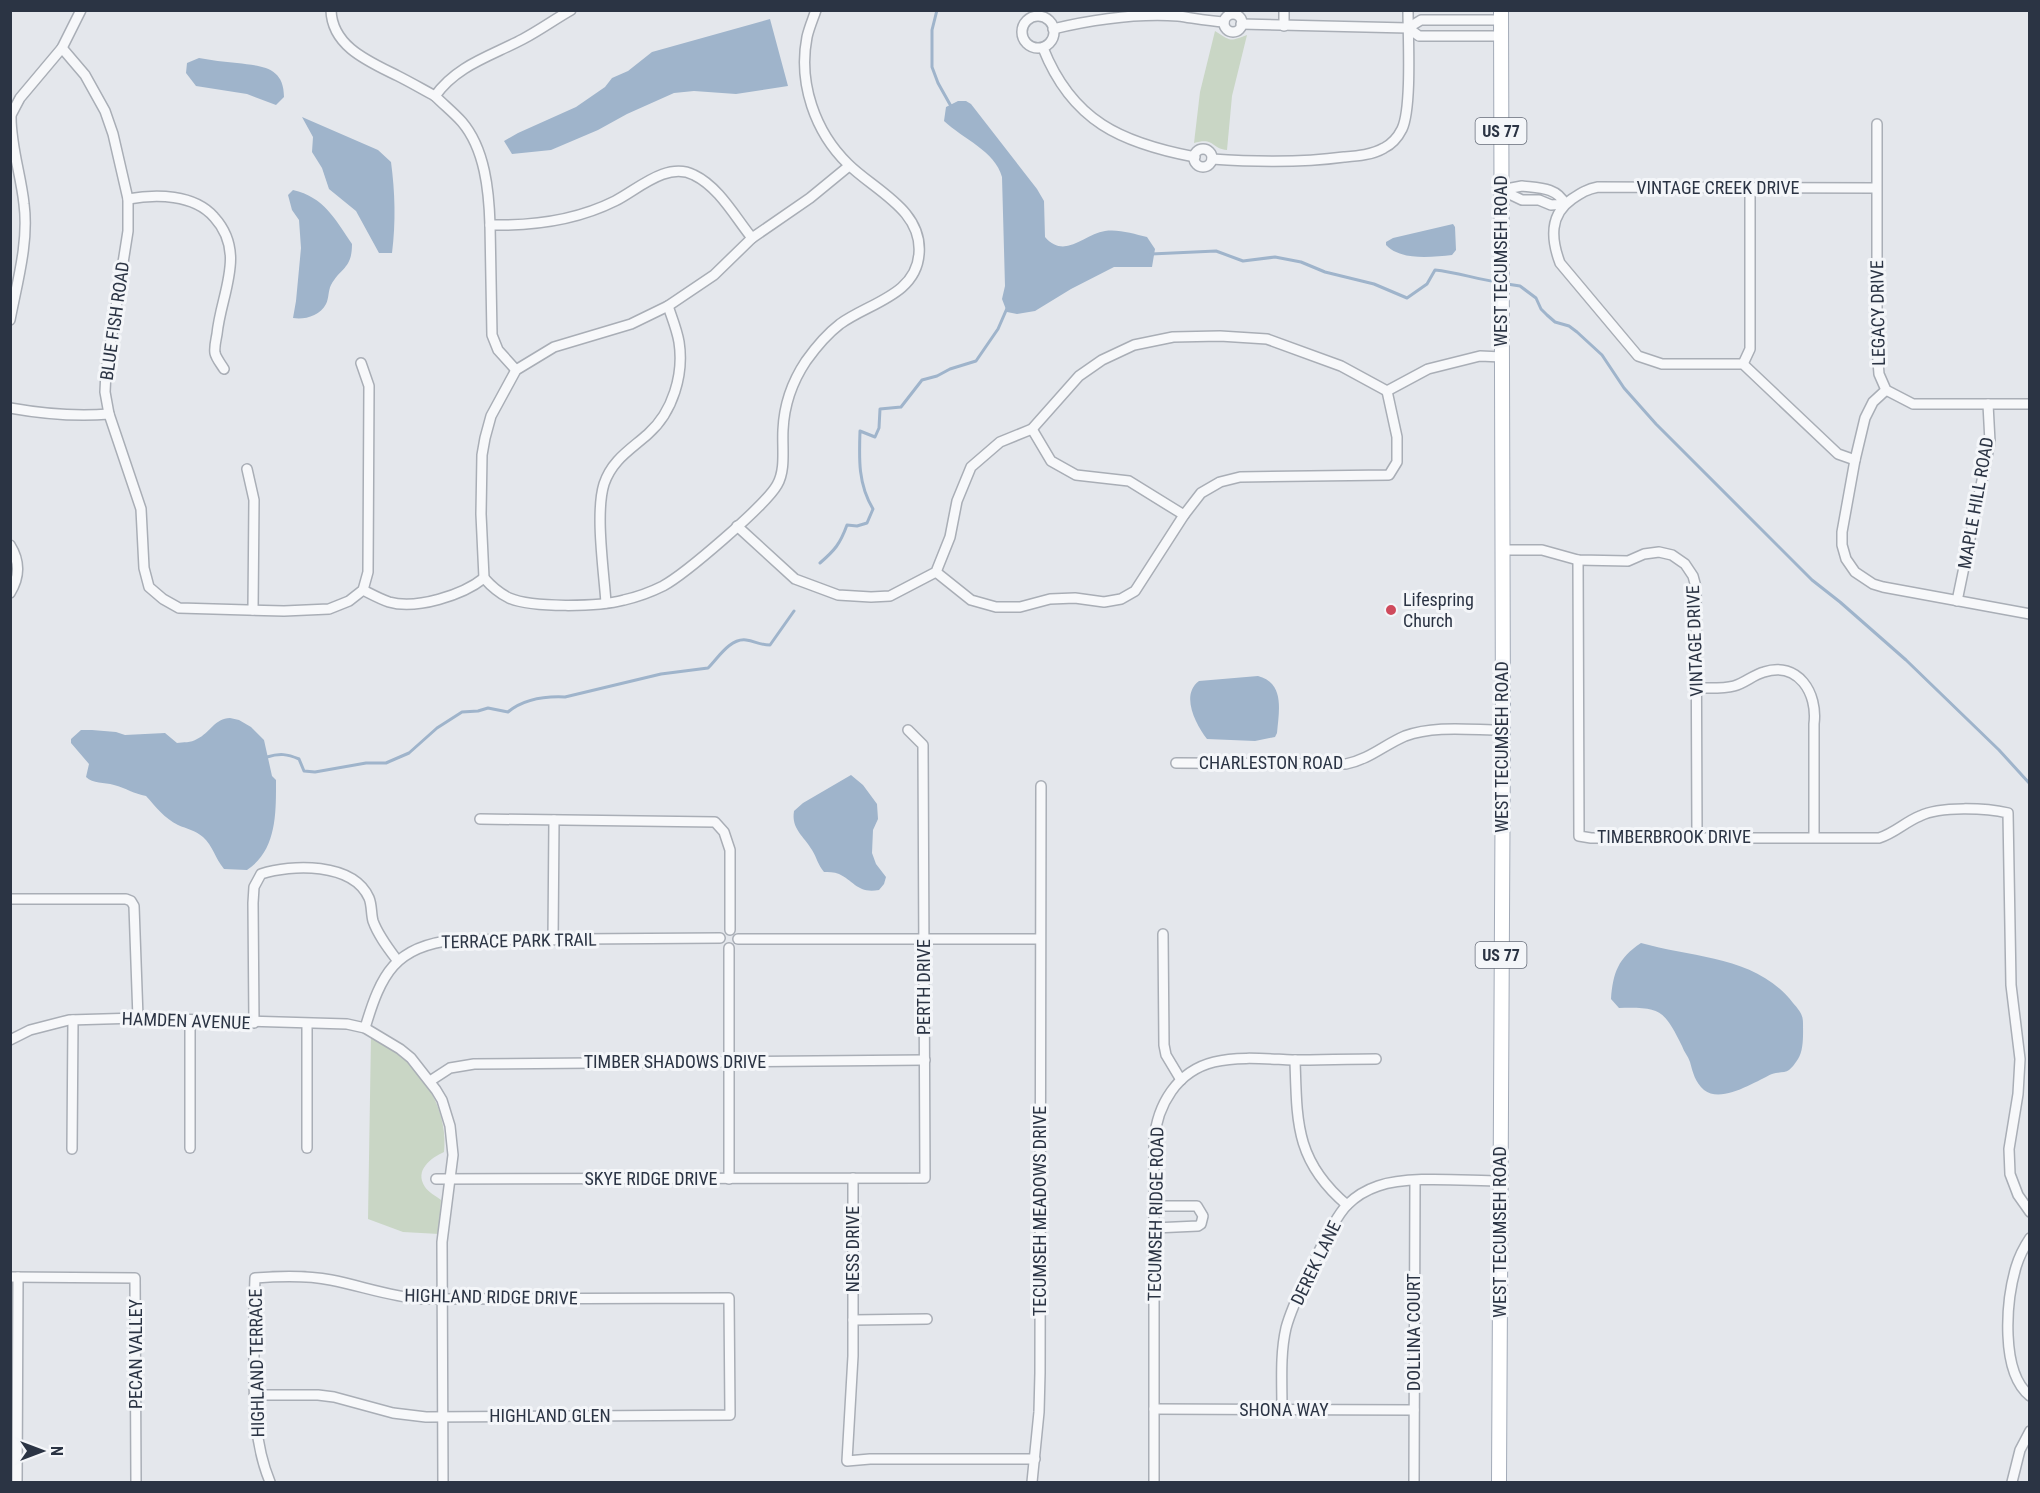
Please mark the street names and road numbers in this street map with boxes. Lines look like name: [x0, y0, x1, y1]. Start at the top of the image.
road number: US 77: [1476, 118, 1526, 144]
street label: WEST TECUMSEH ROAD: [1490, 175, 1511, 347]
street label: VINTAGE CREEK DRIVE: [1636, 177, 1800, 198]
street label: BLUE FISH ROAD: [96, 260, 133, 382]
street label: LEGACY DRIVE: [1866, 260, 1889, 366]
street label: MAPLE HILL ROAD: [1954, 435, 1997, 570]
street label: VINTAGE DRIVE: [1682, 585, 1707, 697]
street label: WEST TECUMSEH ROAD: [1491, 661, 1512, 833]
street label: CHARLESTON ROAD: [1199, 752, 1343, 773]
street label: TIMBERBROOK DRIVE: [1597, 826, 1751, 847]
street label: TERRACE PARK TRAIL: [441, 929, 597, 952]
street label: PERTH DRIVE: [913, 939, 934, 1035]
road number: US 77: [1476, 942, 1526, 968]
street label: HAMDEN AVENUE: [121, 1008, 251, 1033]
street label: TIMBER SHADOWS DRIVE: [584, 1051, 766, 1072]
street label: TECUMSEH MEADOWS DRIVE: [1029, 1106, 1050, 1316]
street label: TECUMSEH RIDGE ROAD: [1143, 1126, 1168, 1302]
street label: WEST TECUMSEH ROAD: [1489, 1146, 1510, 1318]
street label: SKYE RIDGE DRIVE: [584, 1168, 718, 1189]
street label: NESS DRIVE: [842, 1206, 863, 1292]
street label: DEREK LANE: [1286, 1217, 1345, 1308]
street label: DOLLINA COURT: [1403, 1273, 1424, 1391]
street label: HIGHLAND RIDGE DRIVE: [404, 1284, 578, 1309]
street label: HIGHLAND TERRACE: [245, 1288, 268, 1438]
street label: PECAN VALLEY: [125, 1298, 146, 1409]
street label: SHONA WAY: [1239, 1399, 1329, 1420]
street label: HIGHLAND GLEN: [489, 1405, 611, 1426]

